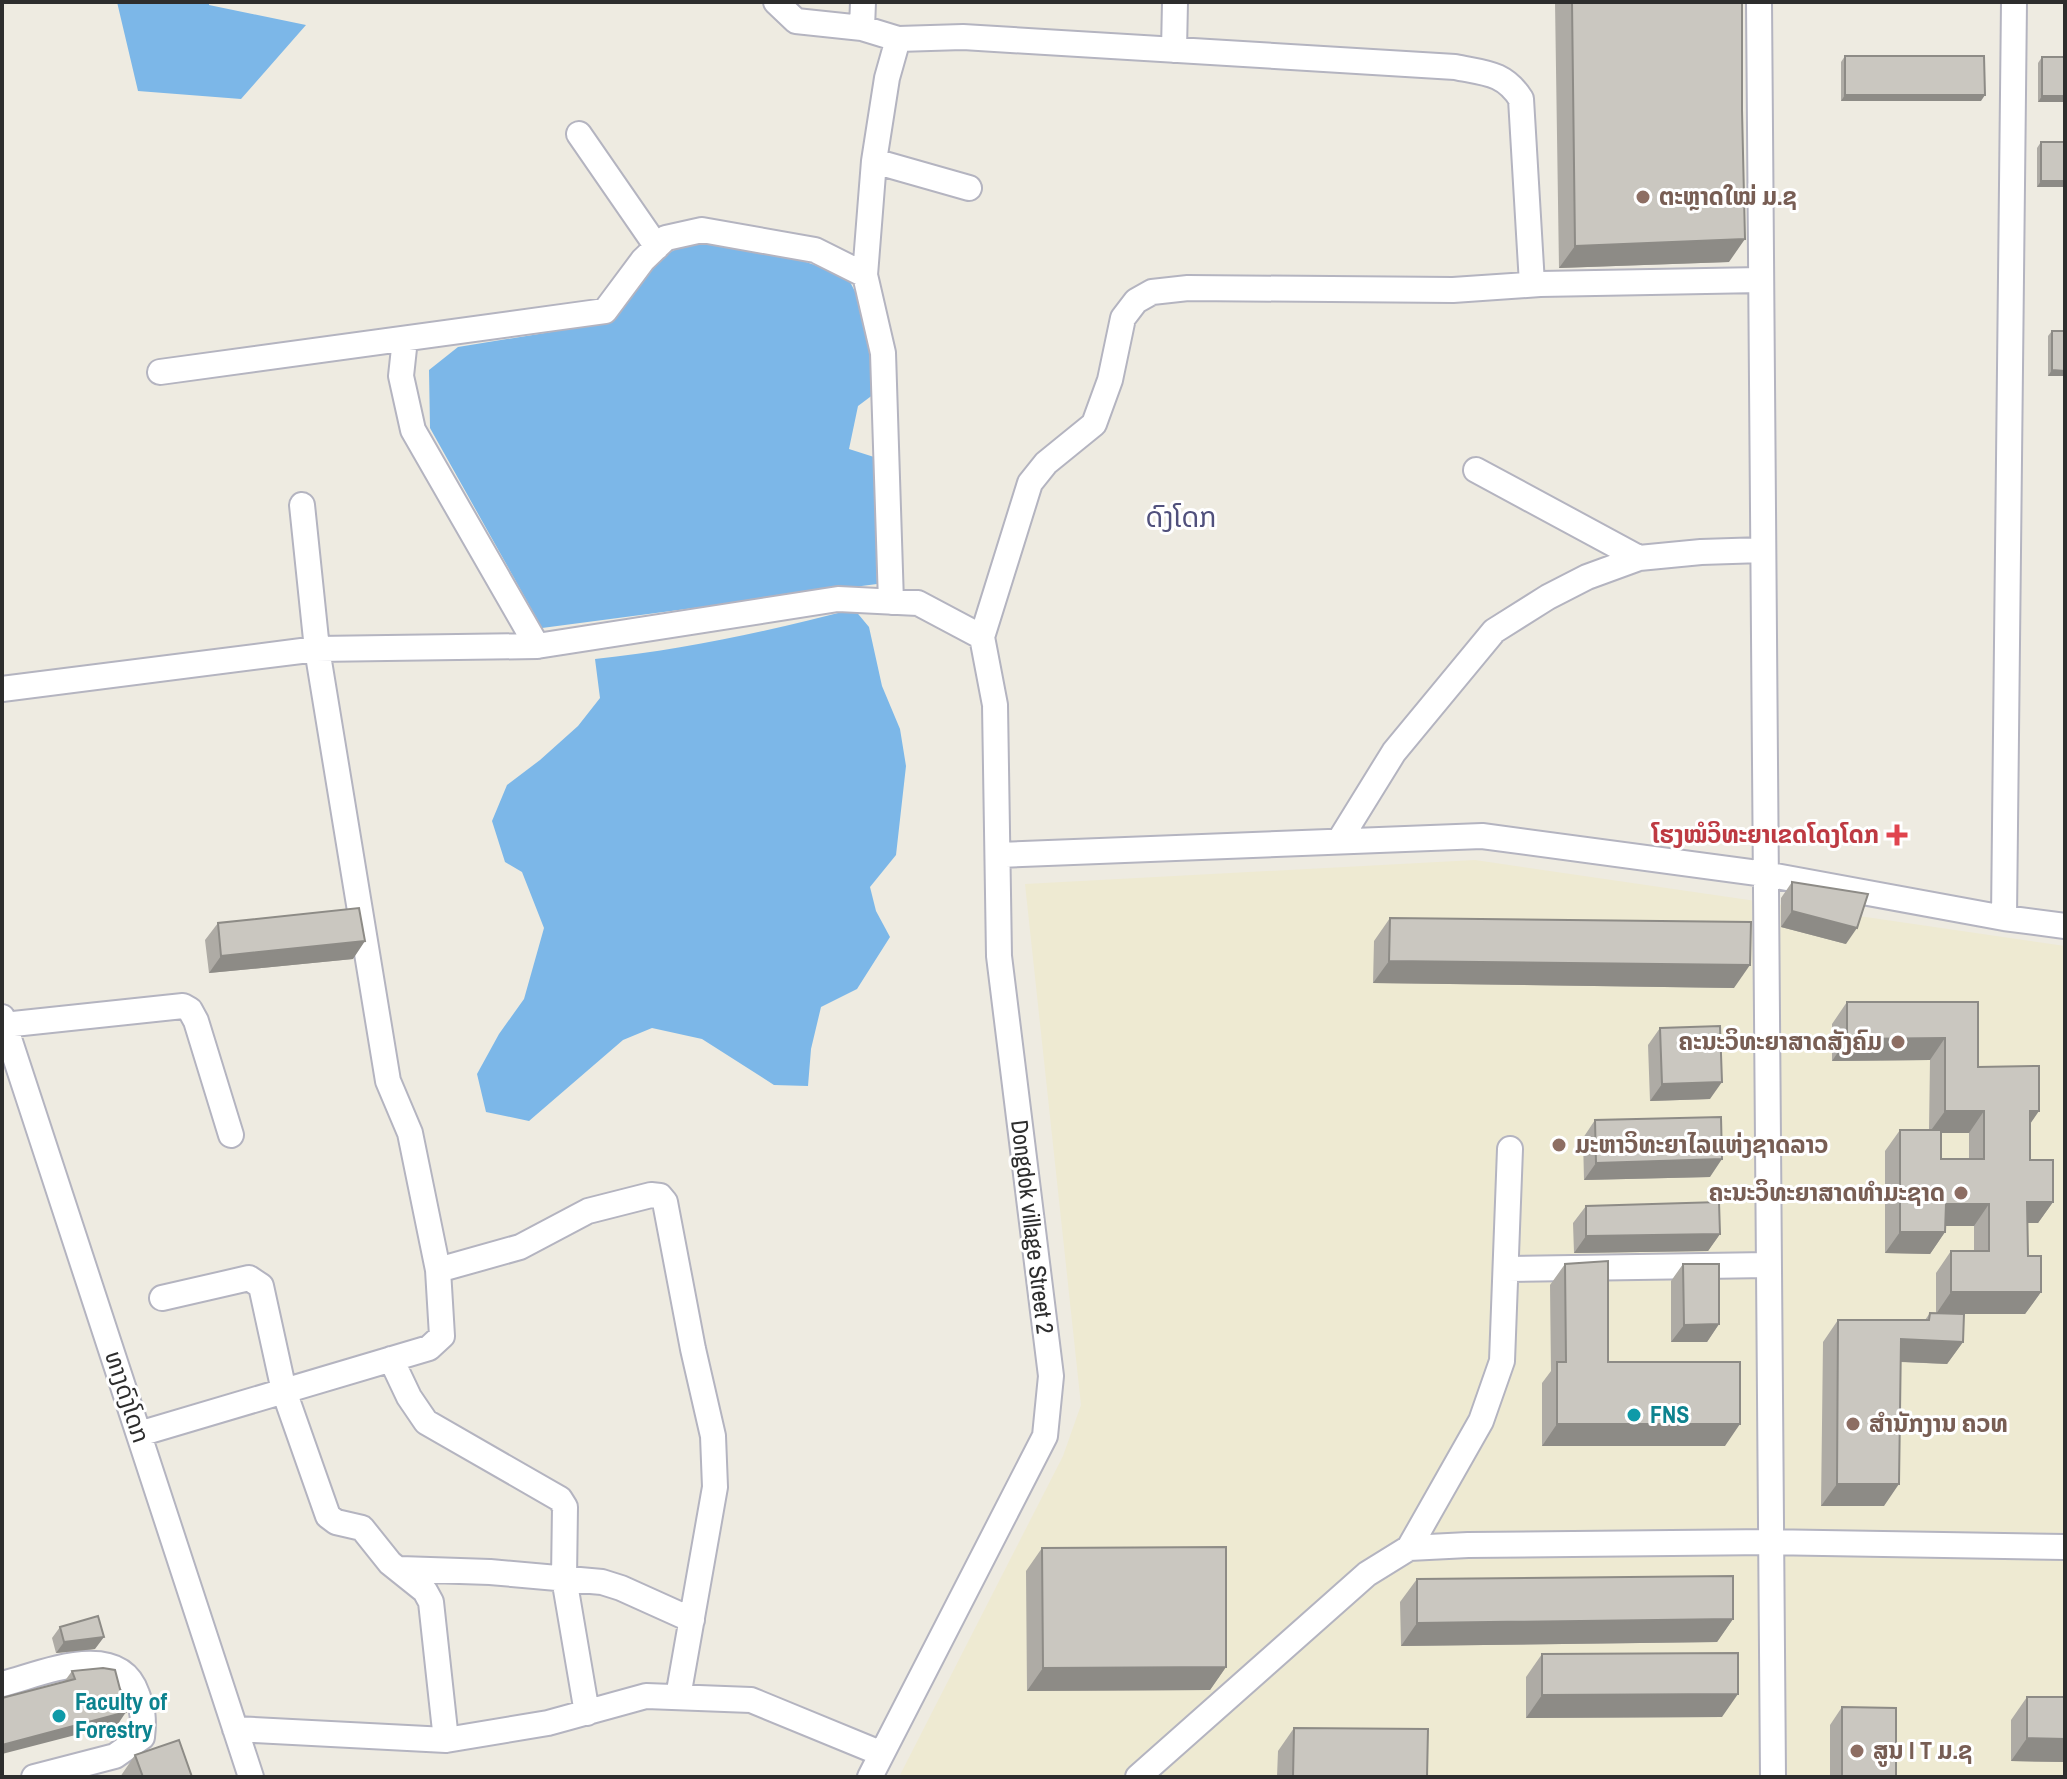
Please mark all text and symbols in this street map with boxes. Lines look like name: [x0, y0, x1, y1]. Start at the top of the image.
place label: ຕະຫຼາດໃໝ່ ມ.ຊ: [1659, 180, 1797, 212]
marker: ຕະຫຼາດໃໝ່ ມ.ຊ: [1634, 188, 1652, 206]
district label: ດົງໂດກ: [1146, 498, 1216, 536]
place label: ໂຮງໝໍວິທະຍາເຂດໂດງໂດກ: [1650, 818, 1879, 850]
marker: ໂຮງໝໍວິທະຍາເຂດໂດງໂດກ: [1886, 824, 1908, 846]
place label: ຄະນະວິທະຍາສາດສັງຄົມ: [1679, 1025, 1882, 1057]
marker: ຄະນະວິທະຍາສາດສັງຄົມ: [1889, 1033, 1907, 1051]
street label: Dongdok village Street 2: [1004, 1118, 1062, 1336]
place label: ມະຫາວິທະຍາໄລແຫ່ງຊາດລາວ: [1575, 1128, 1828, 1160]
marker: ມະຫາວິທະຍາໄລແຫ່ງຊາດລາວ: [1550, 1136, 1568, 1154]
place label: ຄະນະວິທະຍາສາດທຳມະຊາດ: [1709, 1176, 1945, 1208]
marker: ຄະນະວິທະຍາສາດທຳມະຊາດ: [1952, 1184, 1970, 1202]
street label: ທາງດົງໂດກ: [98, 1347, 158, 1447]
place label: FNS: [1650, 1398, 1689, 1430]
marker: FNS: [1625, 1406, 1643, 1424]
place label: ສຳນັກງານ ຄວທ: [1869, 1407, 2008, 1439]
marker: ສຳນັກງານ ຄວທ: [1844, 1415, 1862, 1433]
place label: Faculty of Forestry: [75, 1685, 167, 1745]
marker: Faculty of Forestry: [50, 1707, 68, 1725]
place label: ສູນ I T ມ.ຊ: [1873, 1734, 1972, 1767]
marker: ສູນ I T ມ.ຊ: [1848, 1742, 1866, 1760]

